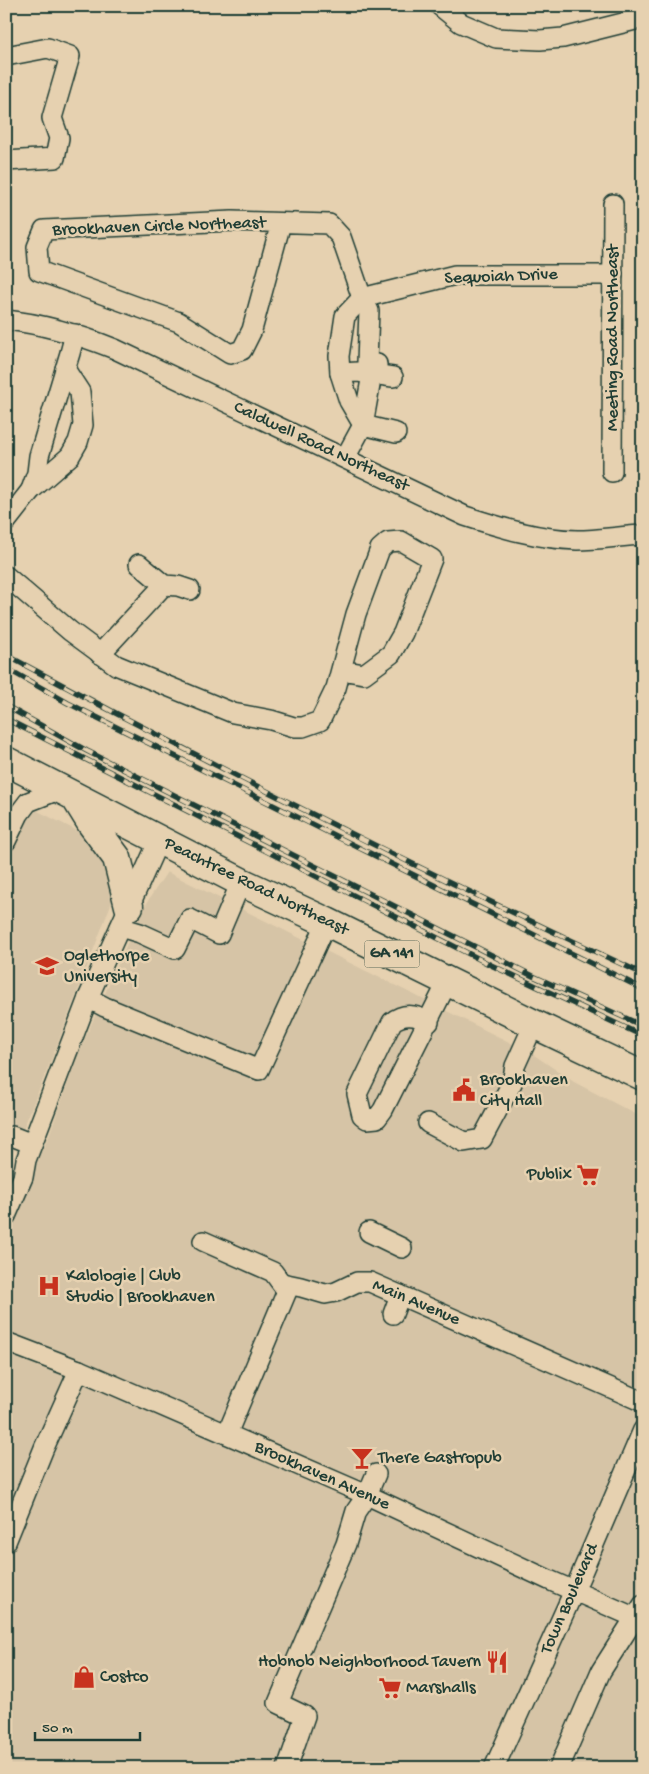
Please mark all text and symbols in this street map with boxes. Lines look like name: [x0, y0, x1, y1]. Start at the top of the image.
street label: Brookhaven Circle Northeast: [51, 213, 268, 241]
street label: Meeting Road Northeast: [603, 243, 624, 431]
street label: Sequoiah Drive: [444, 265, 559, 289]
street label: Caldwell Road Northeast: [230, 397, 413, 498]
street label: Peachtree Road Northeast: [159, 833, 353, 942]
road number: GA 141: [364, 941, 420, 968]
place label: Oglethorpe University: [64, 946, 150, 988]
school or university icon: Oglethorpe University: [34, 953, 60, 979]
place label: Brookhaven City Hall: [479, 1070, 568, 1112]
public building icon: Brookhaven City Hall: [451, 1077, 477, 1103]
supermarket icon: Publix: [575, 1162, 601, 1188]
place label: Publix: [526, 1165, 573, 1186]
place label: Kalologie | Club Studio | Brookhaven: [66, 1266, 215, 1308]
hospital icon: Kalologie | Club Studio | Brookhaven: [36, 1273, 62, 1299]
street label: Main Avenue: [369, 1275, 464, 1331]
street label: Brookhaven Avenue: [250, 1436, 394, 1516]
bar icon: There Gastropub: [349, 1445, 375, 1471]
place label: There Gastropub: [377, 1448, 502, 1469]
street label: Town Boulevard: [536, 1539, 604, 1658]
restaurant icon: Hobnob Neighborhood Tavern: [484, 1649, 510, 1675]
place label: Hobnob Neighborhood Tavern: [258, 1652, 481, 1673]
shop icon: Costco: [71, 1664, 97, 1690]
place label: Costco: [100, 1667, 149, 1688]
supermarket icon: Marshalls: [377, 1675, 403, 1701]
place label: Marshalls: [406, 1678, 477, 1699]
scale bar: [35, 1709, 140, 1741]
text: 50 m: [42, 1720, 73, 1738]

